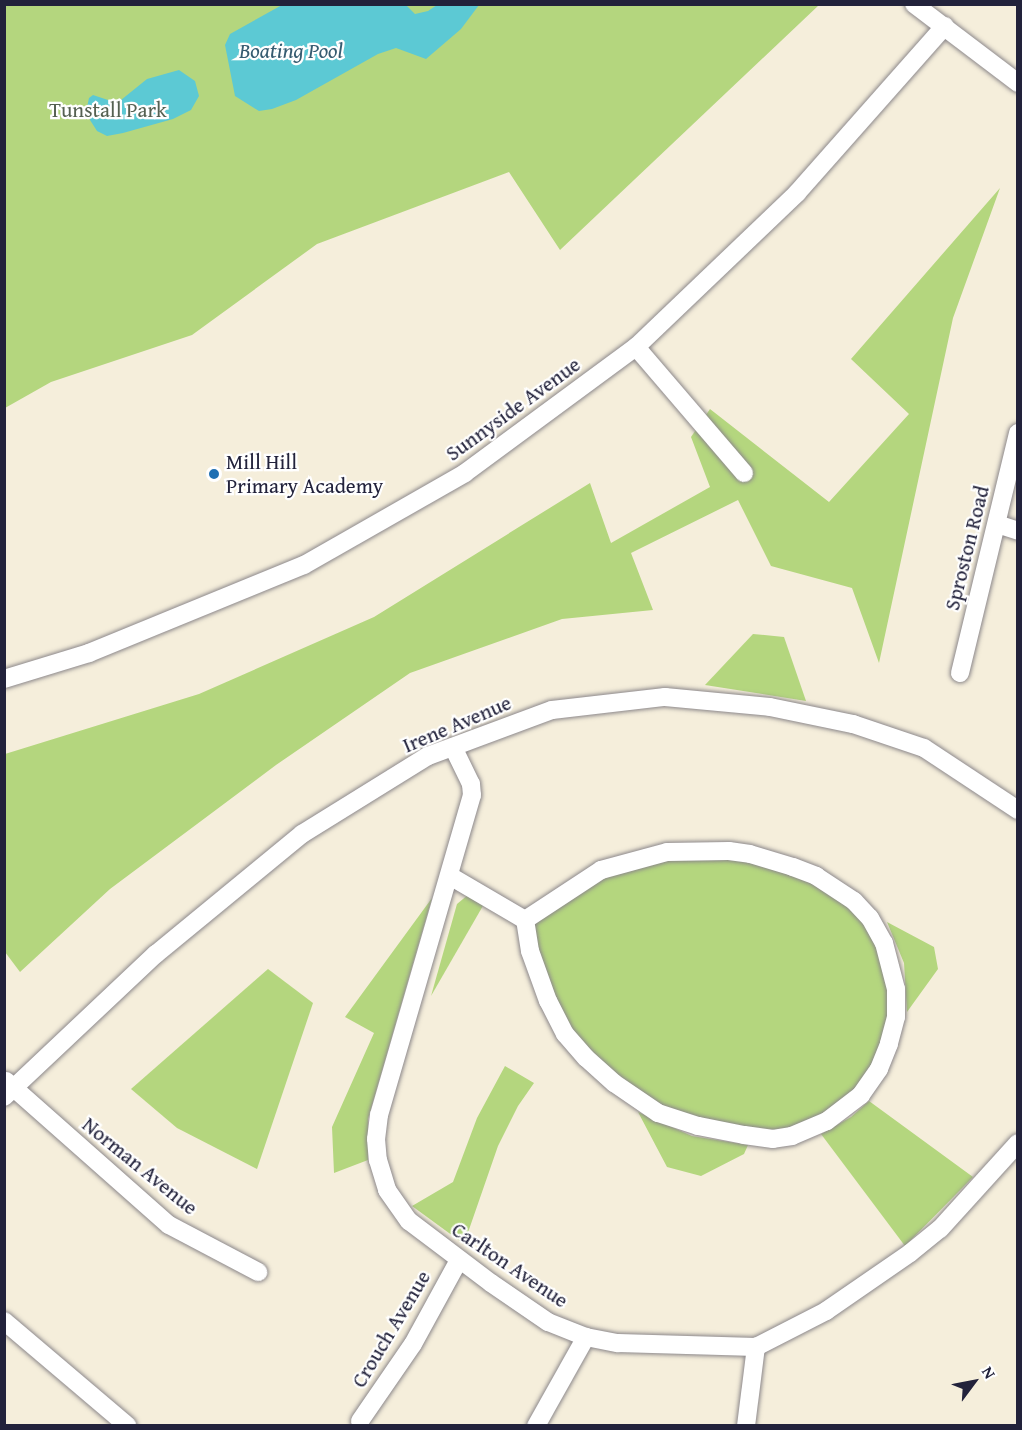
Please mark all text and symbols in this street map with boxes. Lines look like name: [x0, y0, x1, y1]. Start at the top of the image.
water label: Boating Pool: [239, 38, 343, 64]
park label: Tunstall Park: [49, 97, 167, 123]
street label: Sunnyside Avenue: [441, 352, 585, 466]
place label: Mill Hill Primary Academy: [226, 449, 383, 499]
marker: Mill Hill Primary Academy: [207, 467, 221, 481]
street label: Sproston Road: [939, 483, 995, 613]
street label: Irene Avenue: [399, 690, 515, 758]
street label: Norman Avenue: [77, 1112, 203, 1220]
street label: Carlton Avenue: [447, 1217, 573, 1313]
street label: Crouch Avenue: [346, 1266, 436, 1392]
north arrow: [944, 1352, 1004, 1412]
text: N: [976, 1362, 1002, 1383]

